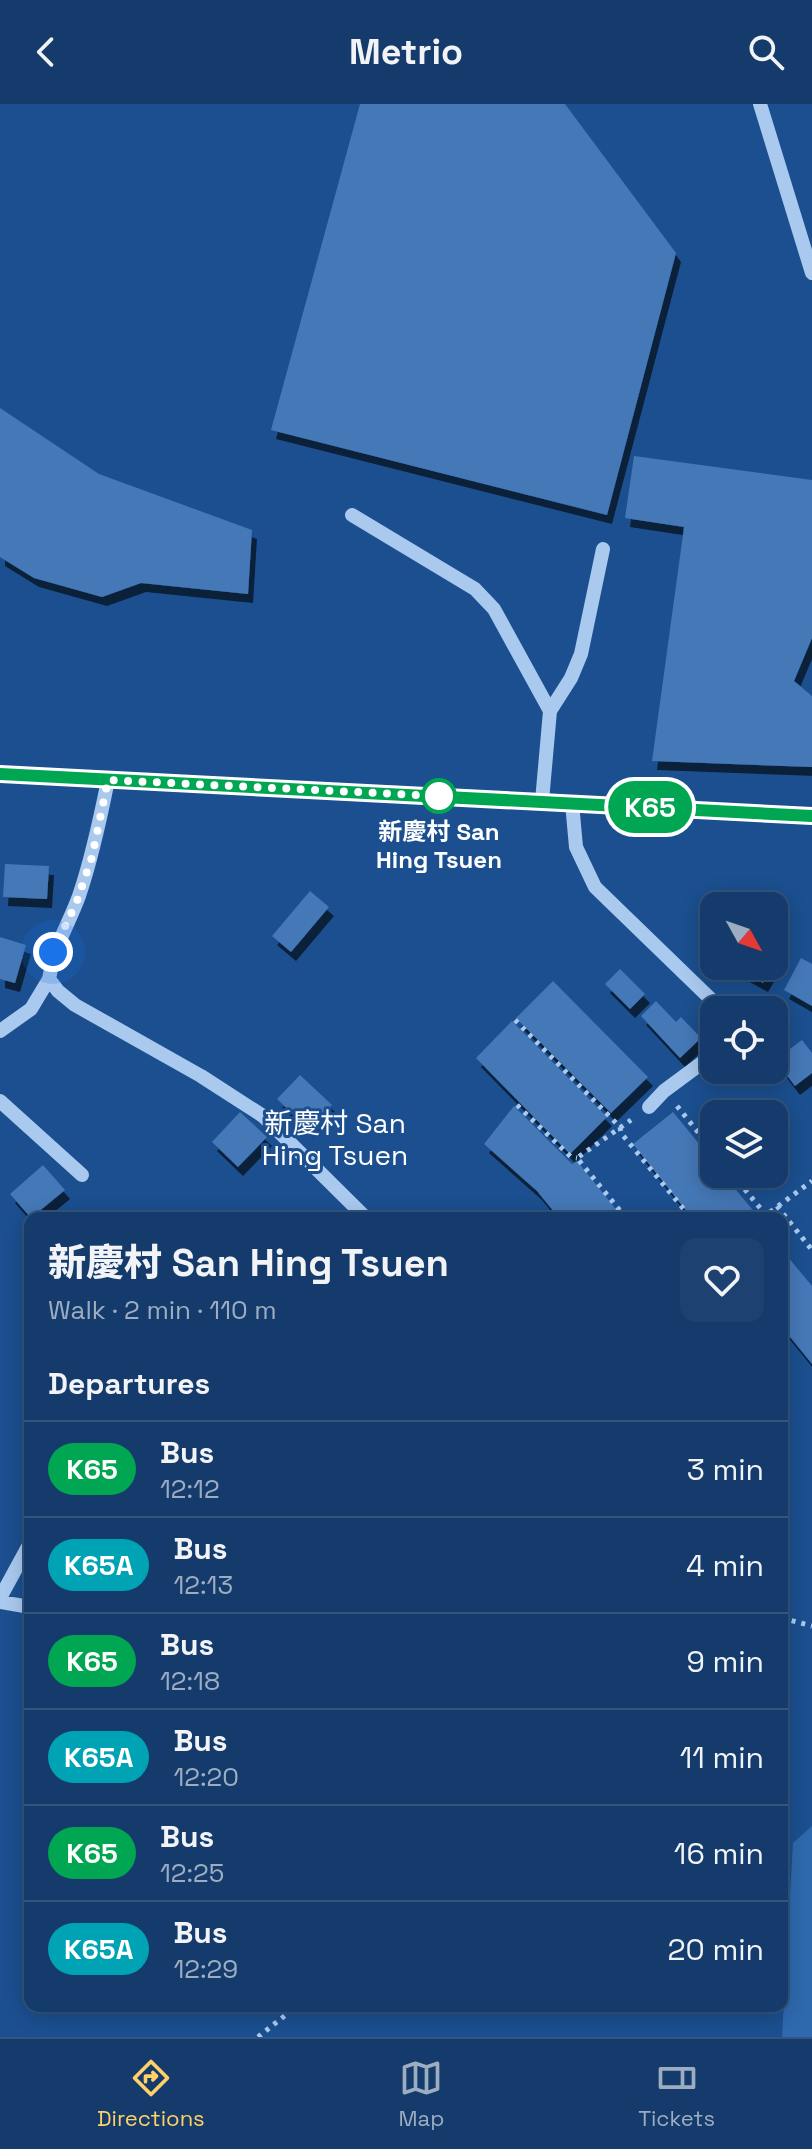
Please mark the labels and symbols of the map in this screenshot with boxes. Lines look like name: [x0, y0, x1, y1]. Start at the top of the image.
marker: 新慶村 San Hing Tsuen: [422, 779, 456, 813]
line badge: K65: [604, 781, 696, 833]
place label: 新慶村 San Hing Tsuen: [376, 816, 502, 875]
north arrow: [700, 892, 788, 980]
your location: [33, 932, 73, 972]
district label: 新慶村 San Hing Tsuen: [262, 1105, 408, 1173]

